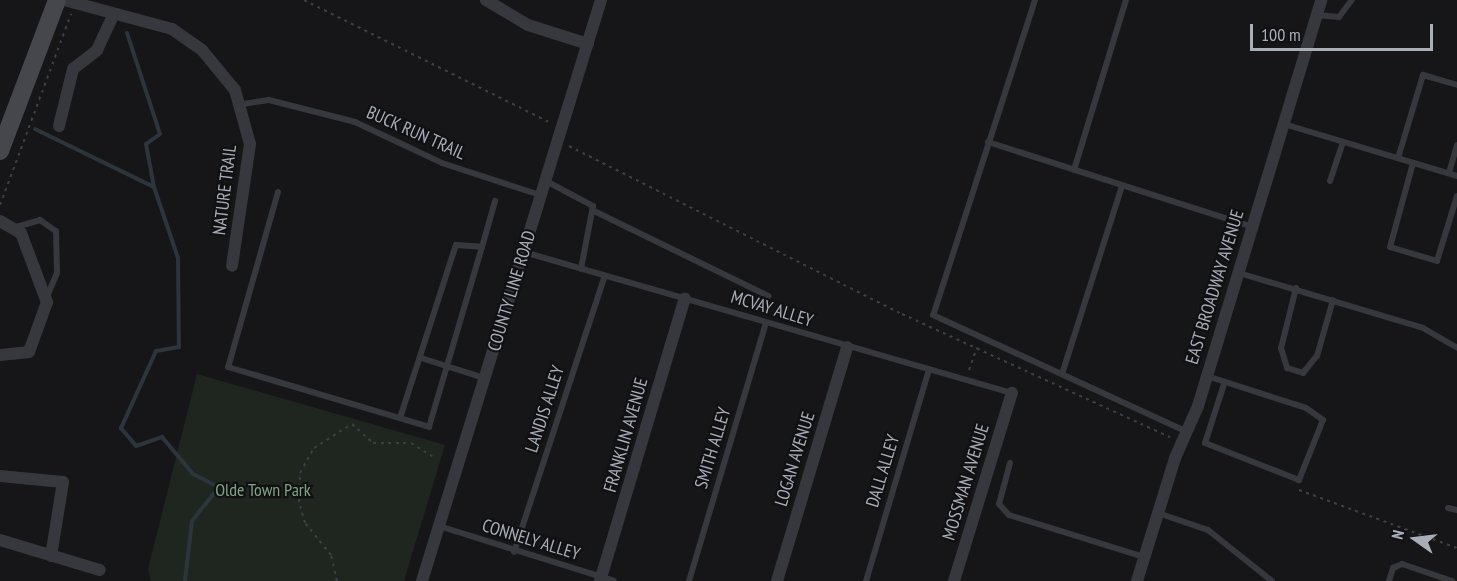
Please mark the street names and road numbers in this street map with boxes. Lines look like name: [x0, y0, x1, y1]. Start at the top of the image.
street label: BUCK RUN TRAIL: [363, 101, 469, 165]
street label: NATURE TRAIL: [209, 143, 241, 237]
street label: EAST BROADWAY AVENUE: [1181, 207, 1249, 367]
street label: COUNTY LINE ROAD: [483, 228, 541, 354]
street label: MCVAY ALLEY: [728, 286, 816, 332]
street label: LANDIS ALLEY: [521, 363, 569, 455]
street label: FRANKLIN AVENUE: [599, 375, 653, 495]
street label: SMITH ALLEY: [690, 405, 736, 491]
street label: LOGAN AVENUE: [770, 409, 820, 509]
street label: MOSSMAN AVENUE: [938, 421, 994, 543]
street label: DALL ALLEY: [862, 432, 904, 510]
street label: CONNELY ALLEY: [479, 515, 583, 565]

